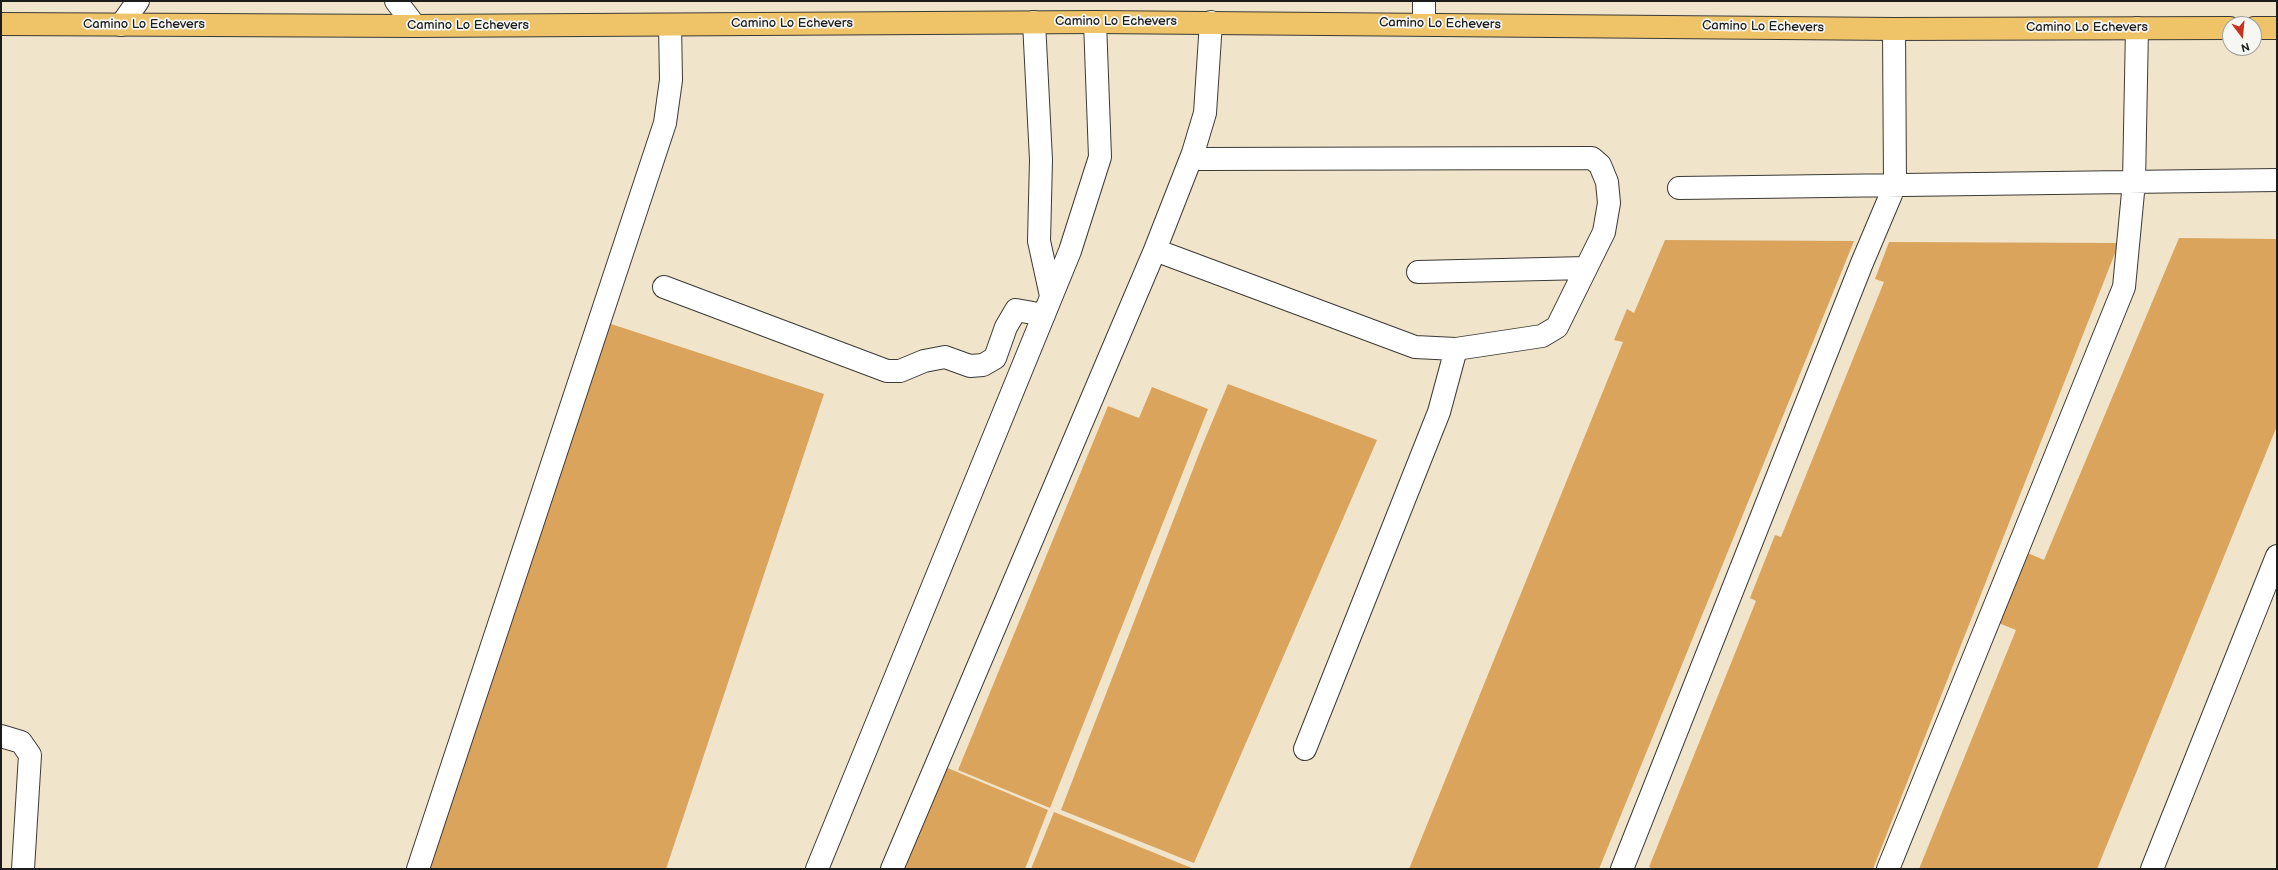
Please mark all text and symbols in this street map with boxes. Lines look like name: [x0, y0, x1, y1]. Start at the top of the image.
street label: Camino Lo Echevers: [1055, 14, 1177, 30]
street label: Camino Lo Echevers: [1379, 15, 1501, 33]
street label: Camino Lo Echevers: [731, 16, 853, 32]
north arrow: [2222, 16, 2262, 56]
street label: Camino Lo Echevers: [83, 17, 205, 33]
street label: Camino Lo Echevers: [407, 18, 529, 34]
street label: Camino Lo Echevers: [1702, 18, 1824, 36]
street label: Camino Lo Echevers: [2026, 20, 2148, 36]
text: N: [2239, 40, 2251, 54]

